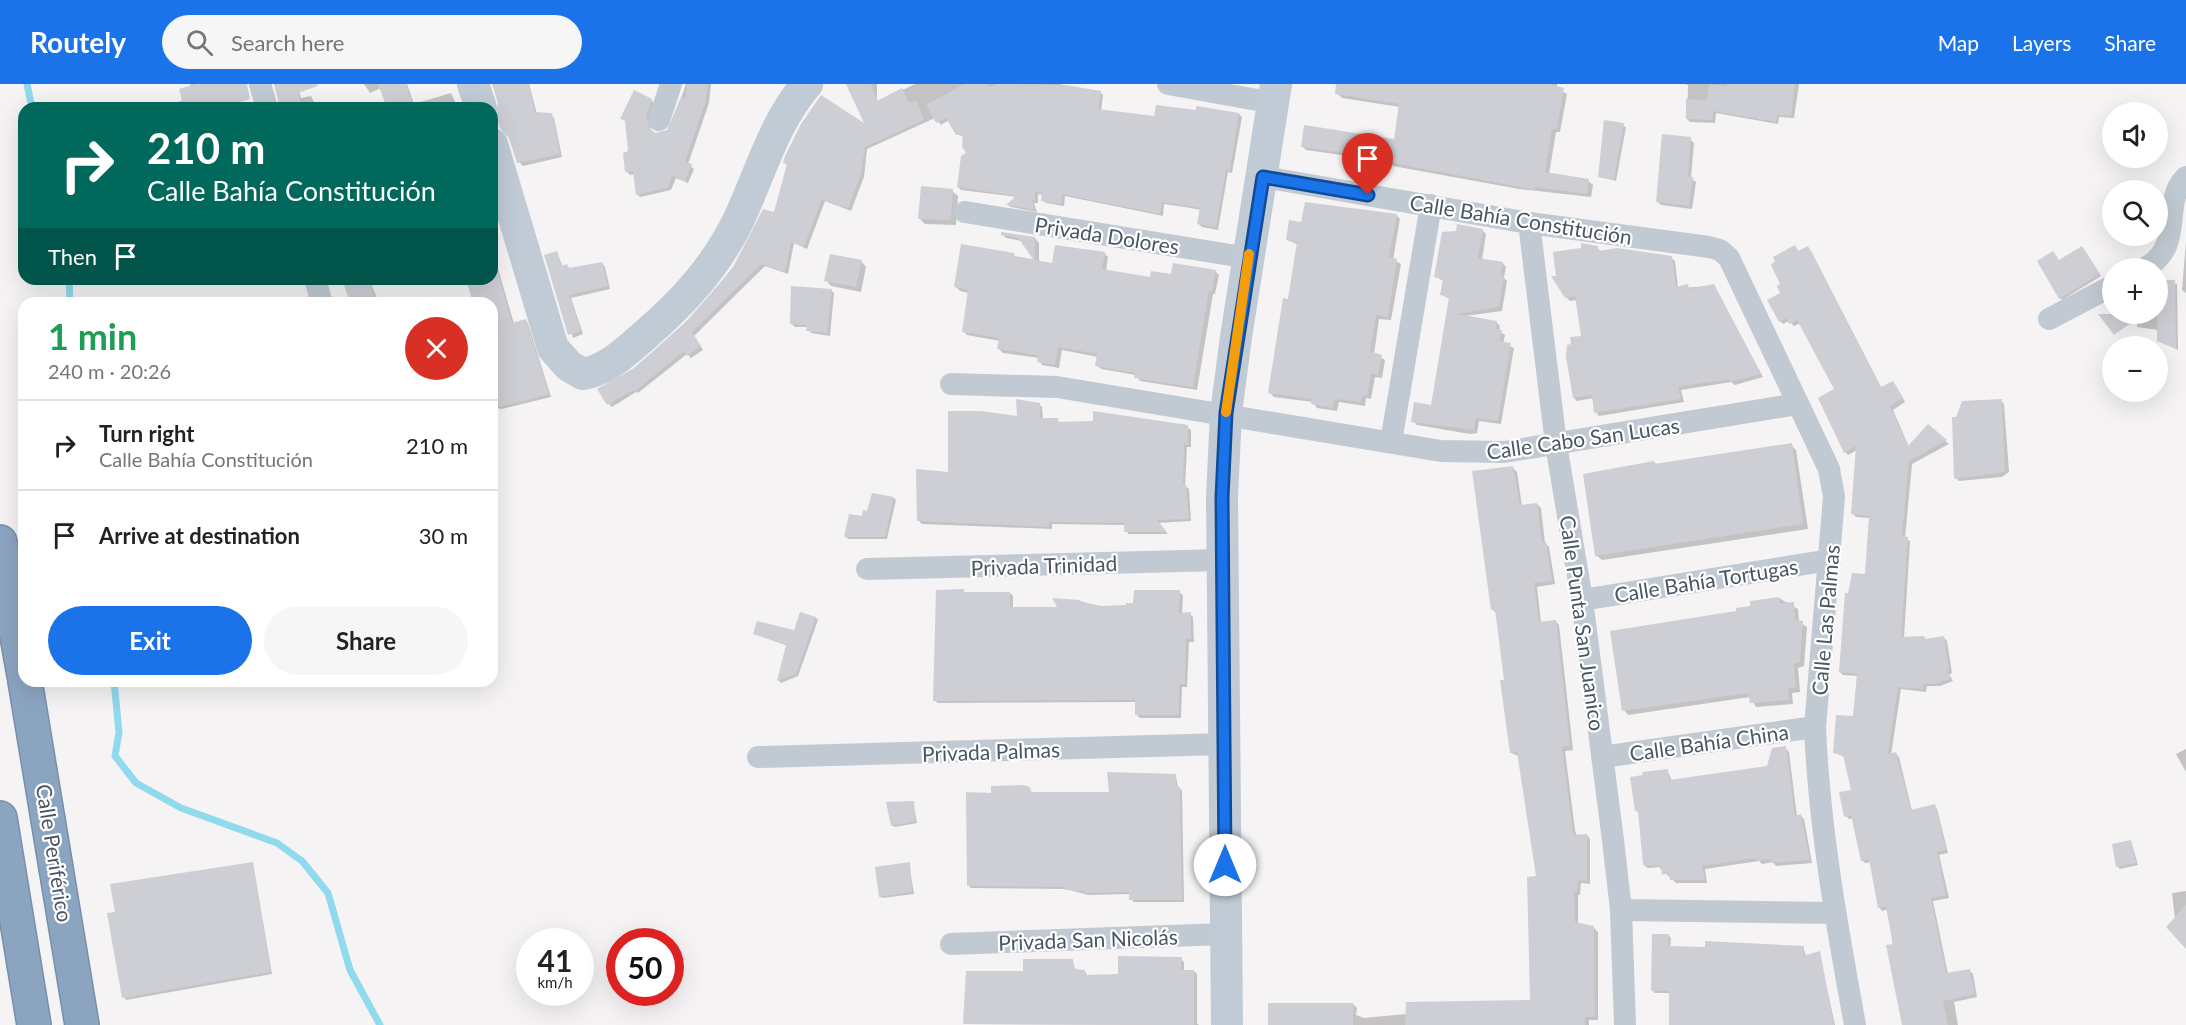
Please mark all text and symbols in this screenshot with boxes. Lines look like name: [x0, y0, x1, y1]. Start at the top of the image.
search box: [162, 15, 582, 69]
text: Routely: [30, 25, 126, 59]
icon: search: [183, 26, 216, 59]
text: Search here: [231, 29, 344, 56]
text: Map: [1938, 30, 1979, 55]
text: Layers: [2012, 30, 2071, 55]
text: Share: [2104, 30, 2156, 55]
map controls: [2102, 102, 2168, 402]
button: sound: [2102, 102, 2168, 168]
text: 210 m: [147, 123, 265, 173]
icon: right: [48, 126, 126, 204]
pin: [1342, 133, 1393, 195]
icon: arrive: [1351, 142, 1384, 175]
text: Calle Bahía Constitución: [147, 174, 436, 207]
button: search: [2102, 180, 2168, 246]
street label: Calle Bahía Constitución: [1408, 189, 1634, 249]
street label: Privada Dolores: [1033, 211, 1181, 259]
icon: arrive: [109, 240, 142, 273]
text: Then: [48, 243, 97, 270]
button: +: [2102, 258, 2168, 324]
text: 1 min: [48, 314, 137, 358]
button: close: [405, 317, 468, 380]
button: −: [2102, 336, 2168, 402]
text: 240 m · 20:26: [48, 359, 171, 383]
street label: Calle Cabo San Lucas: [1485, 412, 1681, 464]
text: Turn right: [99, 420, 194, 447]
icon: right: [48, 429, 81, 462]
text: 210 m: [406, 432, 468, 459]
text: Calle Bahía Constitución: [99, 447, 313, 471]
street label: Calle Punta San Juanico: [1555, 514, 1611, 732]
icon: arrive: [48, 519, 81, 552]
text: Arrive at destination: [99, 522, 300, 549]
text: 30 m: [419, 522, 468, 549]
street label: Calle Las Palmas: [1806, 544, 1844, 696]
street label: Privada Trinidad: [970, 550, 1118, 580]
street label: Calle Bahía Tortugas: [1612, 553, 1800, 607]
button: Exit: [48, 606, 252, 675]
button: Share: [264, 606, 468, 675]
street label: Calle Bahía China: [1628, 718, 1790, 766]
street label: Privada Palmas: [922, 736, 1060, 766]
street label: Calle Periférico: [32, 782, 78, 924]
position arrow: [1193, 833, 1257, 897]
street label: Privada San Nicolás: [998, 923, 1178, 955]
speed limit sign: 50: [606, 928, 684, 1006]
text: 41: [538, 942, 572, 978]
text: km/h: [537, 973, 573, 991]

